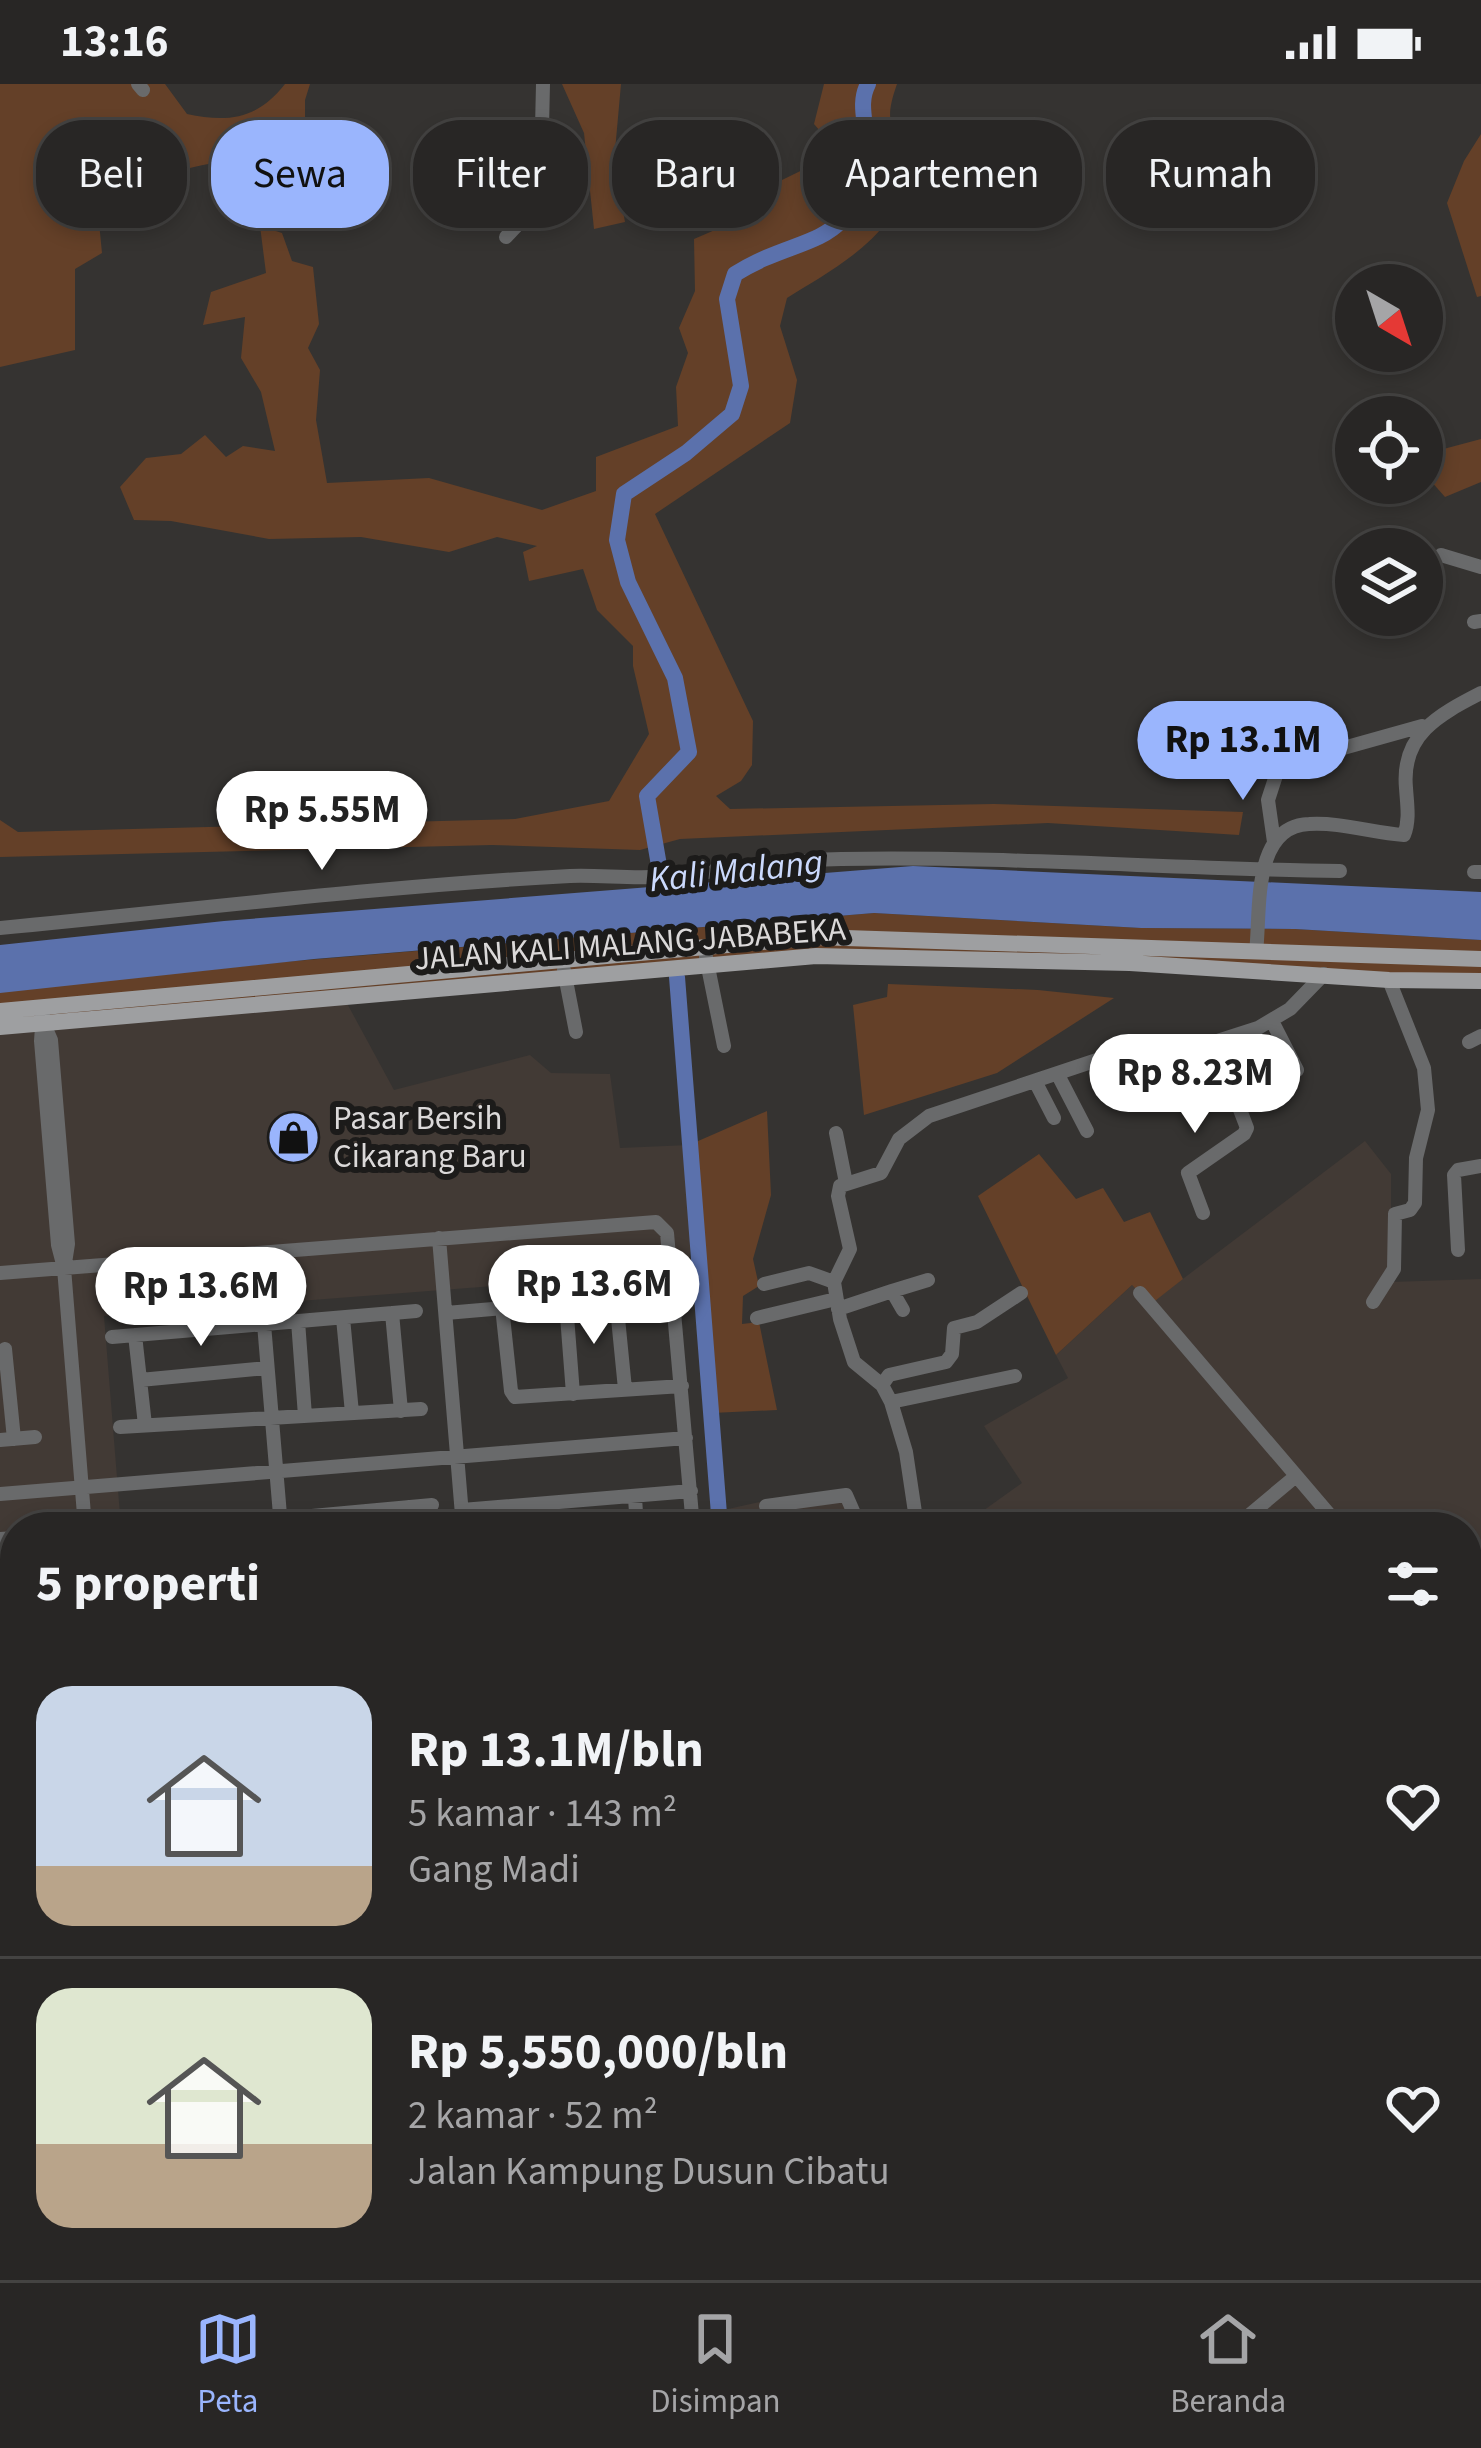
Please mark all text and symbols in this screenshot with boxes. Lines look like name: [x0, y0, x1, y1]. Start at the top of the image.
text: 13:16: [60, 10, 169, 74]
chip: Beli: [36, 120, 187, 228]
chip: Sewa: [211, 120, 389, 228]
chip: Filter: [413, 120, 588, 228]
chip: Baru: [612, 120, 779, 228]
chip: Apartemen: [803, 120, 1082, 228]
chip: Rumah: [1106, 120, 1315, 228]
north arrow: [1335, 264, 1443, 372]
map controls: [1335, 264, 1443, 636]
button: locate: [1335, 396, 1443, 504]
button: layers: [1335, 528, 1443, 636]
pin: Rp 13.1M: [1119, 701, 1367, 803]
text: Rp 13.1M: [1164, 712, 1322, 768]
pin: Rp 5.55M: [198, 771, 446, 873]
text: Rp 5.55M: [243, 782, 401, 838]
water label: Kali Malang: [647, 837, 825, 905]
street label: JALAN KALI MALANG JABABEKA: [413, 905, 847, 983]
pin: Rp 8.23M: [1071, 1034, 1319, 1136]
text: Rp 8.23M: [1116, 1045, 1274, 1101]
place label: Pasar Bersih Cikarang Baru: [333, 1095, 527, 1180]
shop icon: Pasar Bersih Cikarang Baru: [266, 1109, 322, 1165]
pin: Rp 13.6M: [470, 1245, 718, 1347]
pin: Rp 13.6M: [77, 1247, 325, 1349]
text: Rp 13.6M: [515, 1256, 673, 1312]
text: Rp 13.6M: [122, 1258, 280, 1314]
text: 5 properti: [36, 1548, 260, 1620]
icon: filters: [1380, 1551, 1446, 1617]
text: Rp 13.1M/bln: [408, 1714, 704, 1786]
icon: home: [132, 1734, 276, 1878]
icon: heart: [1380, 1773, 1446, 1839]
text: 5 kamar · 143 m²: [408, 1786, 677, 1842]
text: Gang Madi: [408, 1842, 580, 1898]
text: Rp 5,550,000/bln: [408, 2016, 788, 2088]
icon: home: [132, 2036, 276, 2180]
icon: heart: [1380, 2075, 1446, 2141]
text: 2 kamar · 52 m²: [408, 2088, 658, 2144]
text: Jalan Kampung Dusun Cibatu: [408, 2144, 890, 2200]
tab: Peta: [195, 2306, 261, 2425]
tab: Disimpan: [650, 2306, 781, 2425]
tab: Beranda: [1170, 2306, 1286, 2425]

